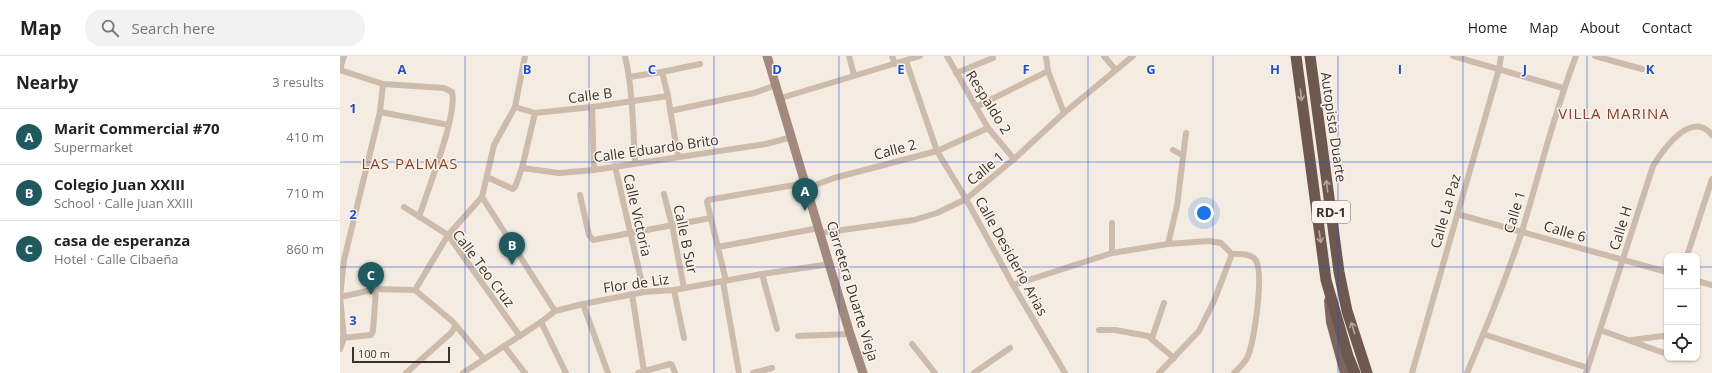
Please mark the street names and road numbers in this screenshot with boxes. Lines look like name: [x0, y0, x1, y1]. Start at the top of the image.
street label: Respaldo 2: [962, 67, 1016, 137]
street label: Autopista Duarte: [1317, 71, 1351, 183]
street label: Calle B: [567, 83, 613, 107]
street label: Calle Eduardo Brito: [592, 130, 720, 166]
street label: Calle 2: [872, 134, 918, 164]
street label: Calle 1: [962, 147, 1008, 189]
street label: Calle La Paz: [1425, 171, 1465, 250]
street label: Calle Victoria: [619, 172, 657, 258]
street label: Calle 1: [1499, 189, 1529, 235]
street label: Calle Desiderio Arias: [971, 193, 1053, 319]
road number: RD-1: [1312, 201, 1350, 223]
street label: Calle B Sur: [669, 203, 703, 275]
street label: Calle H: [1604, 203, 1636, 253]
street label: Calle 6: [1542, 216, 1588, 246]
street label: Carretera Duarte Vieja: [823, 219, 883, 363]
street label: Calle Teo Cruz: [449, 225, 520, 311]
street label: Flor de Liz: [602, 269, 670, 297]

